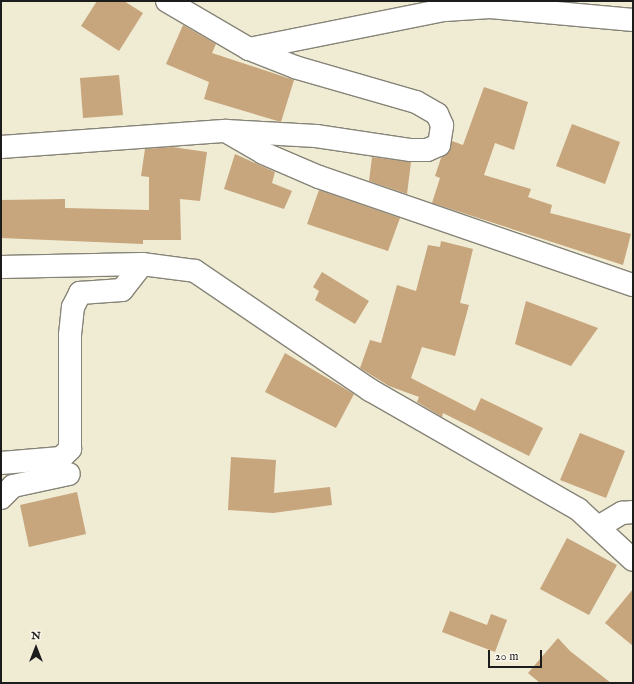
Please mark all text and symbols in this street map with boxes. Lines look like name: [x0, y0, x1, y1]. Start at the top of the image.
north arrow: [16, 628, 56, 668]
text: N: [31, 629, 41, 643]
scale bar: [490, 642, 544, 668]
text: 20 m: [495, 649, 518, 664]

